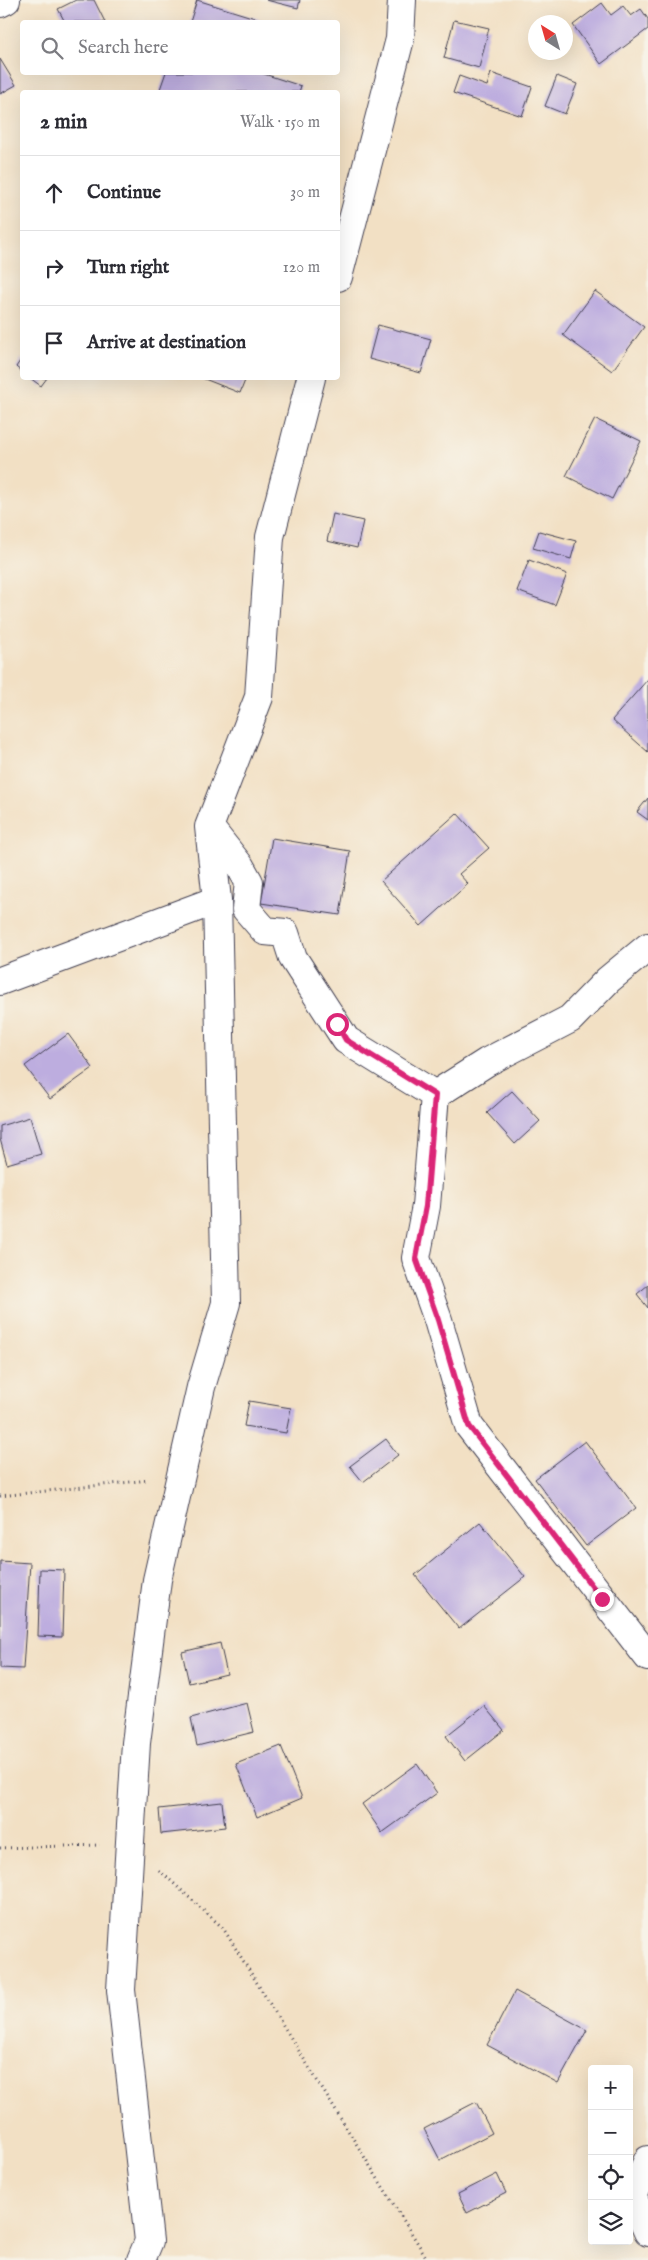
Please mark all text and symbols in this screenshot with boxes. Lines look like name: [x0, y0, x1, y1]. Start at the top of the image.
north arrow: [528, 15, 573, 60]
search box: [20, 20, 340, 75]
icon: search: [38, 34, 66, 62]
text: Search here: [78, 36, 169, 60]
text: 2 min: [40, 109, 87, 136]
text: Walk · 150 m: [240, 113, 320, 133]
icon: ahead: [40, 179, 68, 207]
text: Continue: [87, 181, 161, 205]
text: 30 m: [290, 183, 320, 203]
icon: right: [40, 254, 68, 282]
text: Turn right: [87, 256, 169, 280]
text: 120 m: [283, 258, 320, 278]
icon: arrive: [40, 329, 68, 357]
text: Arrive at destination: [87, 331, 246, 355]
route start: [326, 1013, 349, 1036]
route end: [591, 1588, 614, 1611]
map controls: [588, 2065, 633, 2245]
button: +: [588, 2065, 633, 2110]
button: −: [588, 2110, 633, 2155]
button: locate: [588, 2155, 633, 2200]
button: layers: [588, 2200, 633, 2245]

